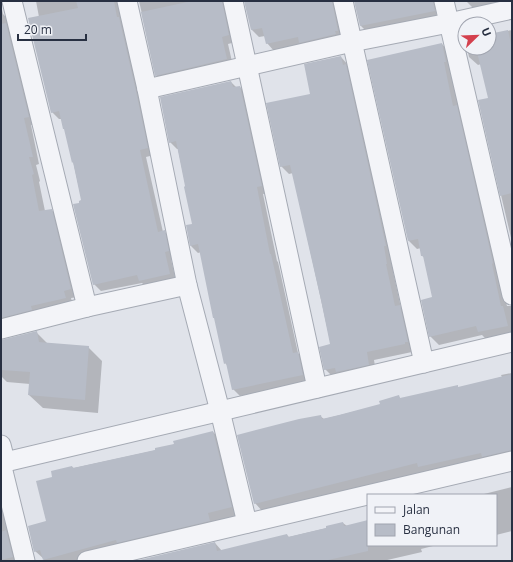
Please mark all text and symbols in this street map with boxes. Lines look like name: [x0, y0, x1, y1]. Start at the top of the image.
scale bar: [18, 16, 86, 42]
north arrow: [457, 16, 497, 56]
text: 20 m: [24, 21, 52, 38]
text: U: [478, 25, 495, 39]
legend: [367, 494, 497, 546]
text: Jalan: [402, 501, 430, 518]
text: Bangunan: [403, 521, 460, 538]

